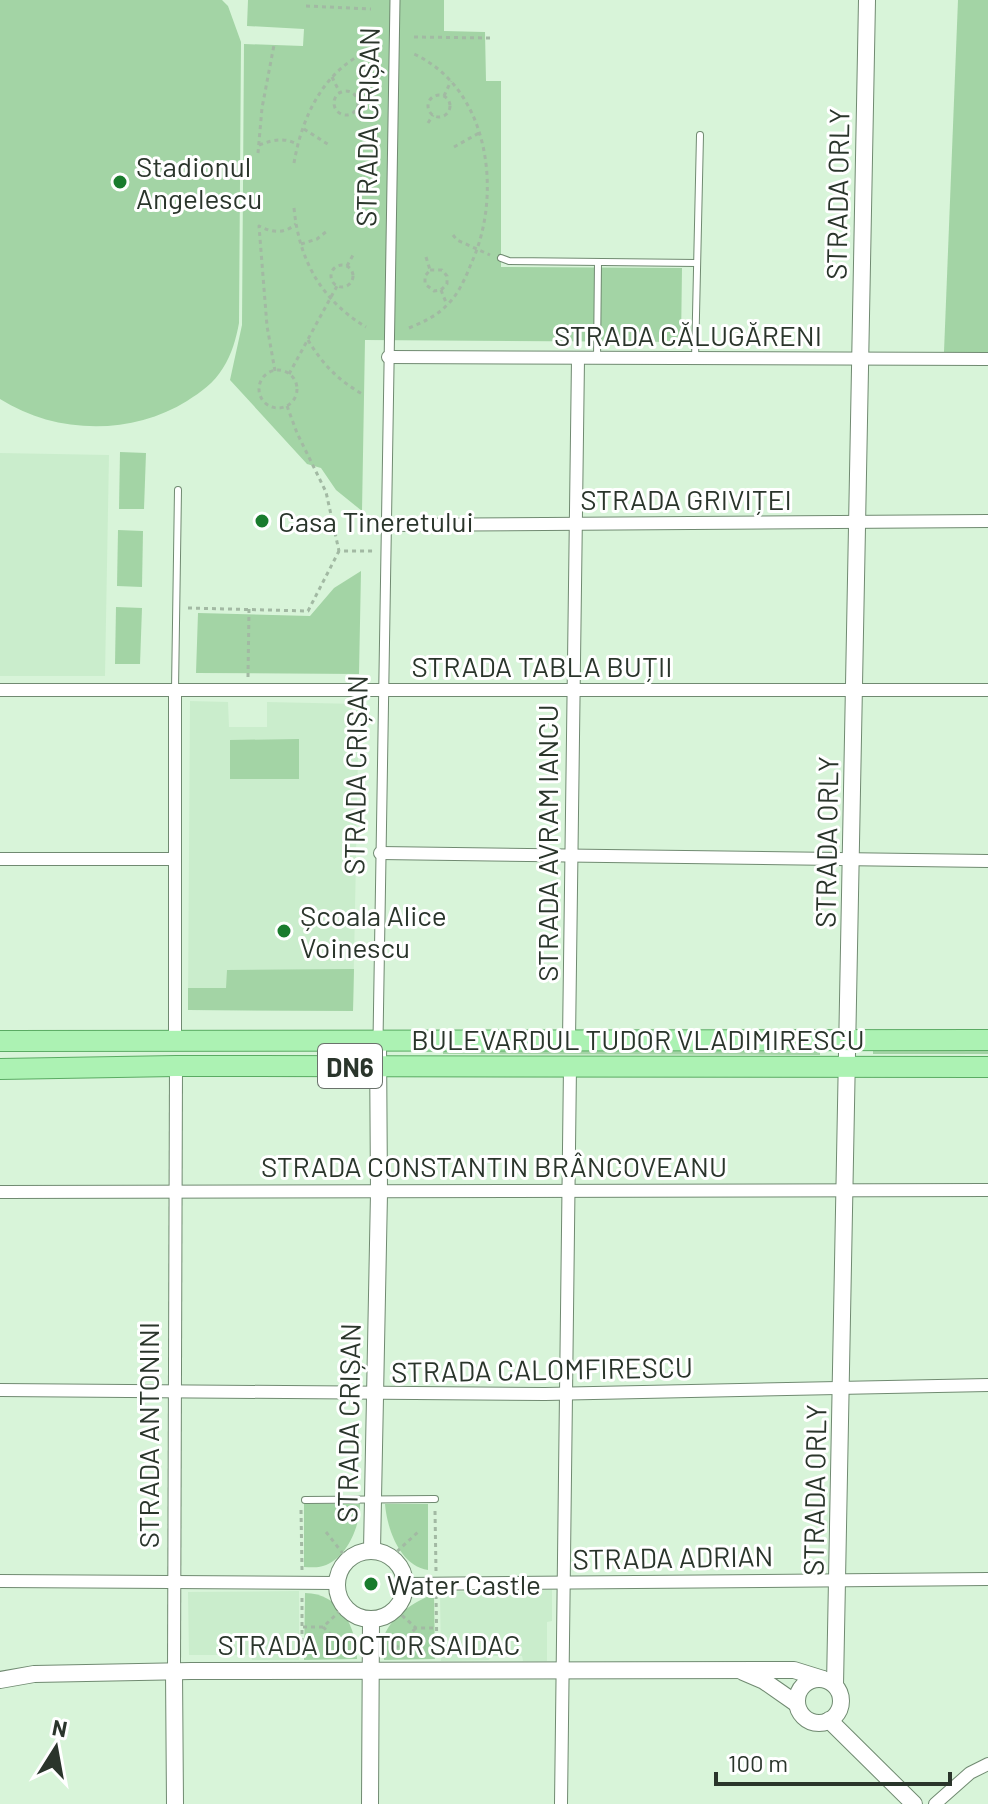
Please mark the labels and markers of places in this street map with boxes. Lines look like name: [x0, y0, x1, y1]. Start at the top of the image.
place label: Stadionul Angelescu: [136, 149, 262, 215]
marker: Stadionul Angelescu: [111, 173, 129, 191]
place label: Casa Tineretului: [278, 504, 474, 538]
marker: Casa Tineretului: [253, 512, 271, 530]
place label: Școala Alice Voinescu: [300, 898, 447, 964]
marker: Școala Alice Voinescu: [275, 922, 293, 940]
place label: Water Castle: [387, 1567, 541, 1601]
marker: Water Castle: [362, 1575, 380, 1593]

